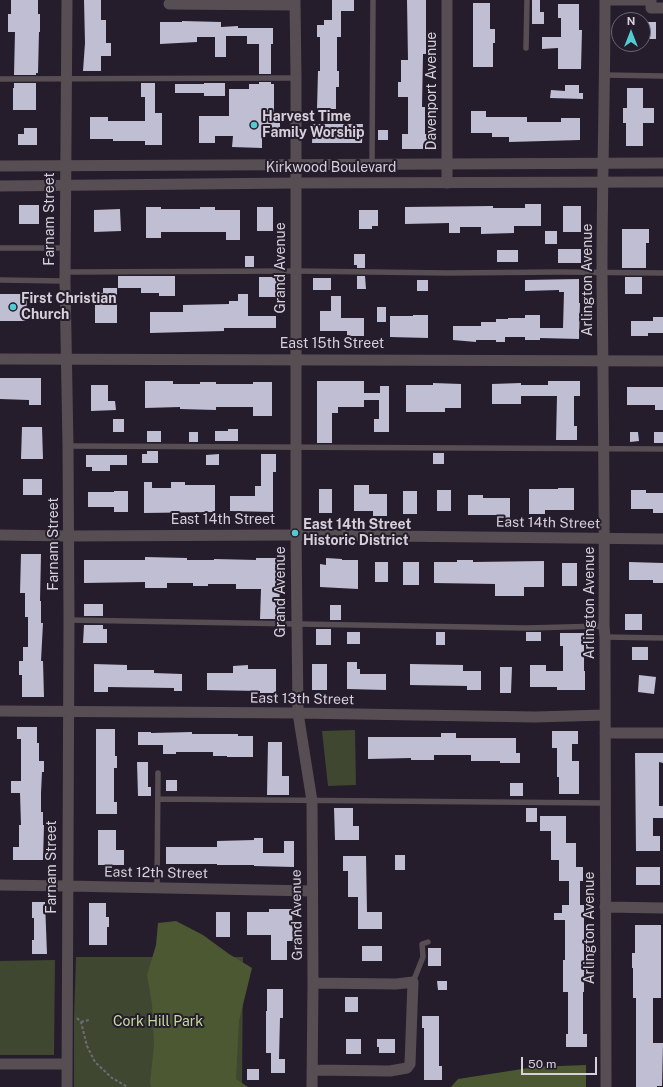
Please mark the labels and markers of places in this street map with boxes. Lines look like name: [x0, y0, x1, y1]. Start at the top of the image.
place label: Harvest Time Family Worship: [262, 109, 365, 142]
marker: Harvest Time Family Worship: [249, 120, 259, 130]
place label: First Christian Church: [21, 291, 116, 324]
marker: First Christian Church: [8, 302, 18, 312]
place label: East 14th Street Historic District: [303, 517, 411, 550]
marker: East 14th Street Historic District: [290, 528, 300, 538]

